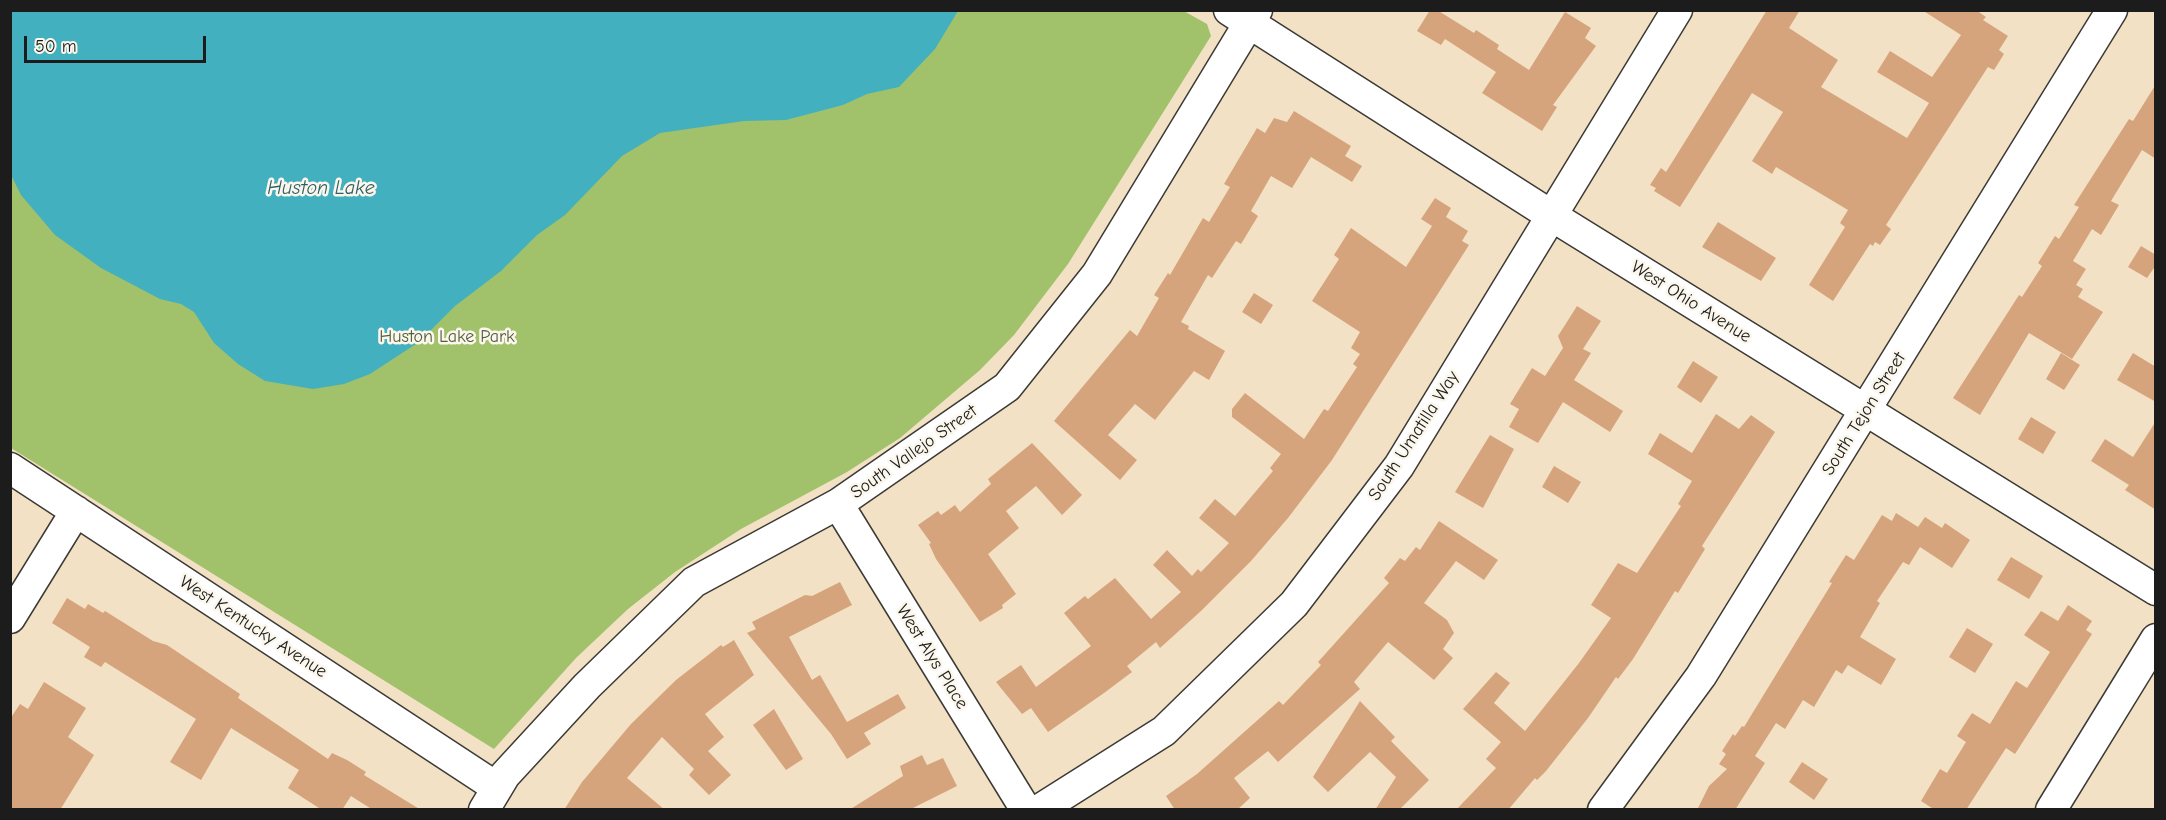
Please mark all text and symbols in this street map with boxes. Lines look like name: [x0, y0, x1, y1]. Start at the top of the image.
scale bar: [27, 24, 208, 62]
text: 50 m: [35, 36, 77, 57]
water label: Huston Lake: [267, 176, 375, 200]
street label: West Ohio Avenue: [1627, 256, 1755, 348]
park label: Huston Lake Park: [379, 326, 515, 348]
street label: South Tejon Street: [1817, 348, 1911, 480]
street label: South Umatilla Way: [1364, 367, 1464, 505]
street label: South Vallejo Street: [847, 400, 981, 504]
street label: West Kentucky Avenue: [175, 571, 331, 683]
street label: West Alys Place: [891, 601, 973, 713]

